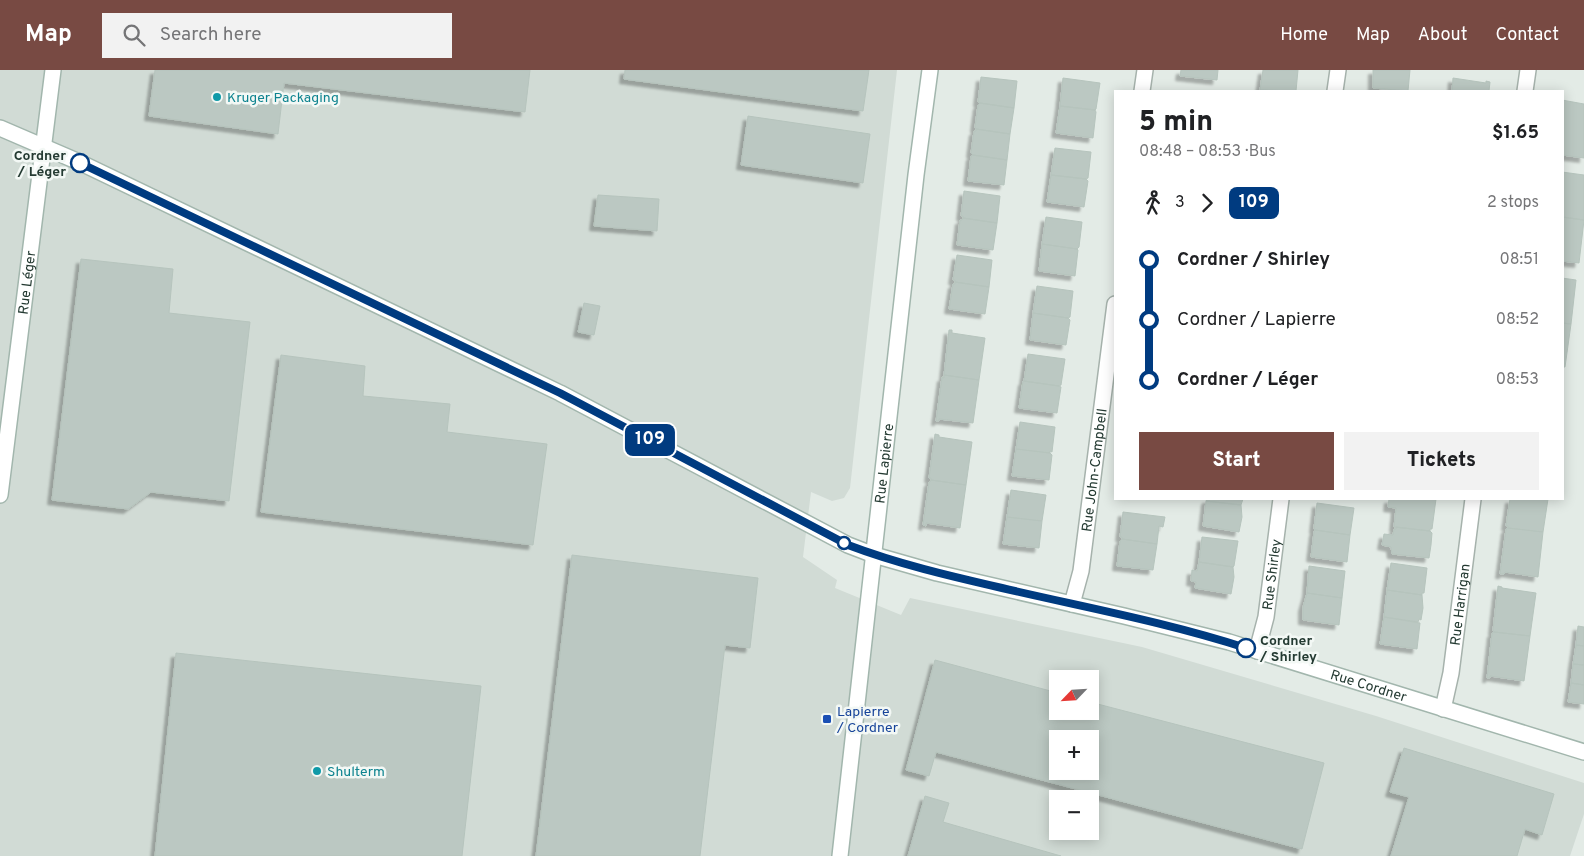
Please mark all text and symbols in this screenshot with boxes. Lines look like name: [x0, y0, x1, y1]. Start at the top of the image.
search box: [102, 13, 452, 58]
text: Map: [25, 20, 72, 50]
icon: search: [120, 21, 148, 49]
text: Search here: [160, 23, 261, 47]
text: Home: [1280, 24, 1328, 47]
text: Map: [1356, 24, 1390, 47]
text: About: [1418, 24, 1467, 47]
text: Contact: [1495, 24, 1559, 47]
place label: Kruger Packaging: [227, 90, 339, 107]
marker: Kruger Packaging: [211, 91, 223, 103]
text: 5 min: [1139, 105, 1213, 141]
text: $1.65: [1492, 121, 1539, 145]
text: 08:48 – 08:53 · Bus: [1139, 142, 1276, 162]
place label: Cordner / Léger: [14, 148, 66, 181]
marker: Cordner / Léger: [70, 153, 90, 173]
icon: walk: [1139, 189, 1167, 217]
icon: forward: [1193, 189, 1221, 217]
text: 109: [1239, 191, 1269, 214]
text: 3: [1175, 193, 1185, 213]
text: 2 stops: [1487, 193, 1539, 213]
text: Cordner / Shirley: [1177, 248, 1330, 272]
street label: Rue Léger: [16, 249, 40, 316]
text: 08:51: [1499, 250, 1539, 270]
text: Cordner / Lapierre: [1177, 308, 1336, 332]
text: 08:52: [1496, 310, 1539, 330]
text: Cordner / Léger: [1177, 368, 1318, 392]
text: 08:53: [1496, 370, 1539, 390]
street label: Rue John-Campbell: [1079, 407, 1112, 533]
street label: Rue Lapierre: [872, 423, 898, 504]
line badge: 109: [621, 424, 679, 456]
text: 109: [635, 428, 665, 451]
button: Start: [1139, 432, 1334, 490]
button: Tickets: [1344, 432, 1539, 490]
unlabelled marker: [837, 536, 851, 550]
street label: Rue Shirley: [1260, 538, 1286, 611]
street label: Rue Harrigan: [1448, 563, 1475, 647]
place label: Cordner / Shirley: [1259, 633, 1317, 666]
marker: Cordner / Shirley: [1236, 638, 1256, 658]
street label: Rue Cordner: [1328, 667, 1409, 707]
north arrow: [1049, 670, 1099, 720]
map controls: [1049, 670, 1099, 840]
place label: Lapierre / Cordner: [836, 704, 899, 737]
marker: Lapierre / Cordner: [821, 713, 833, 725]
button: +: [1049, 730, 1099, 780]
place label: Shulterm: [327, 764, 385, 781]
marker: Shulterm: [311, 765, 323, 777]
button: −: [1049, 790, 1099, 840]

